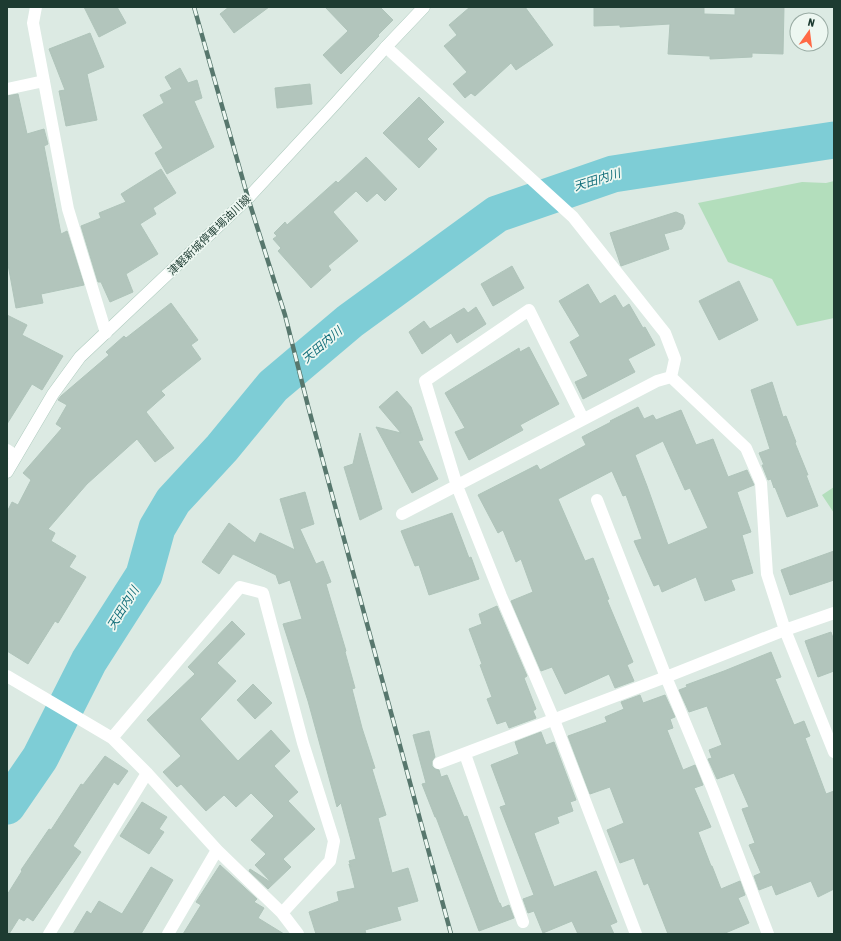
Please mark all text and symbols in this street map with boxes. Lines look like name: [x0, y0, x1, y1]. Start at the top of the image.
north arrow: [789, 12, 829, 52]
text: N: [807, 16, 816, 29]
water label: 天田内川: [572, 166, 624, 194]
street label: 津軽新城停車場油川線: [165, 192, 253, 278]
water label: 天田内川: [299, 323, 346, 366]
water label: 天田内川: [104, 582, 143, 632]

